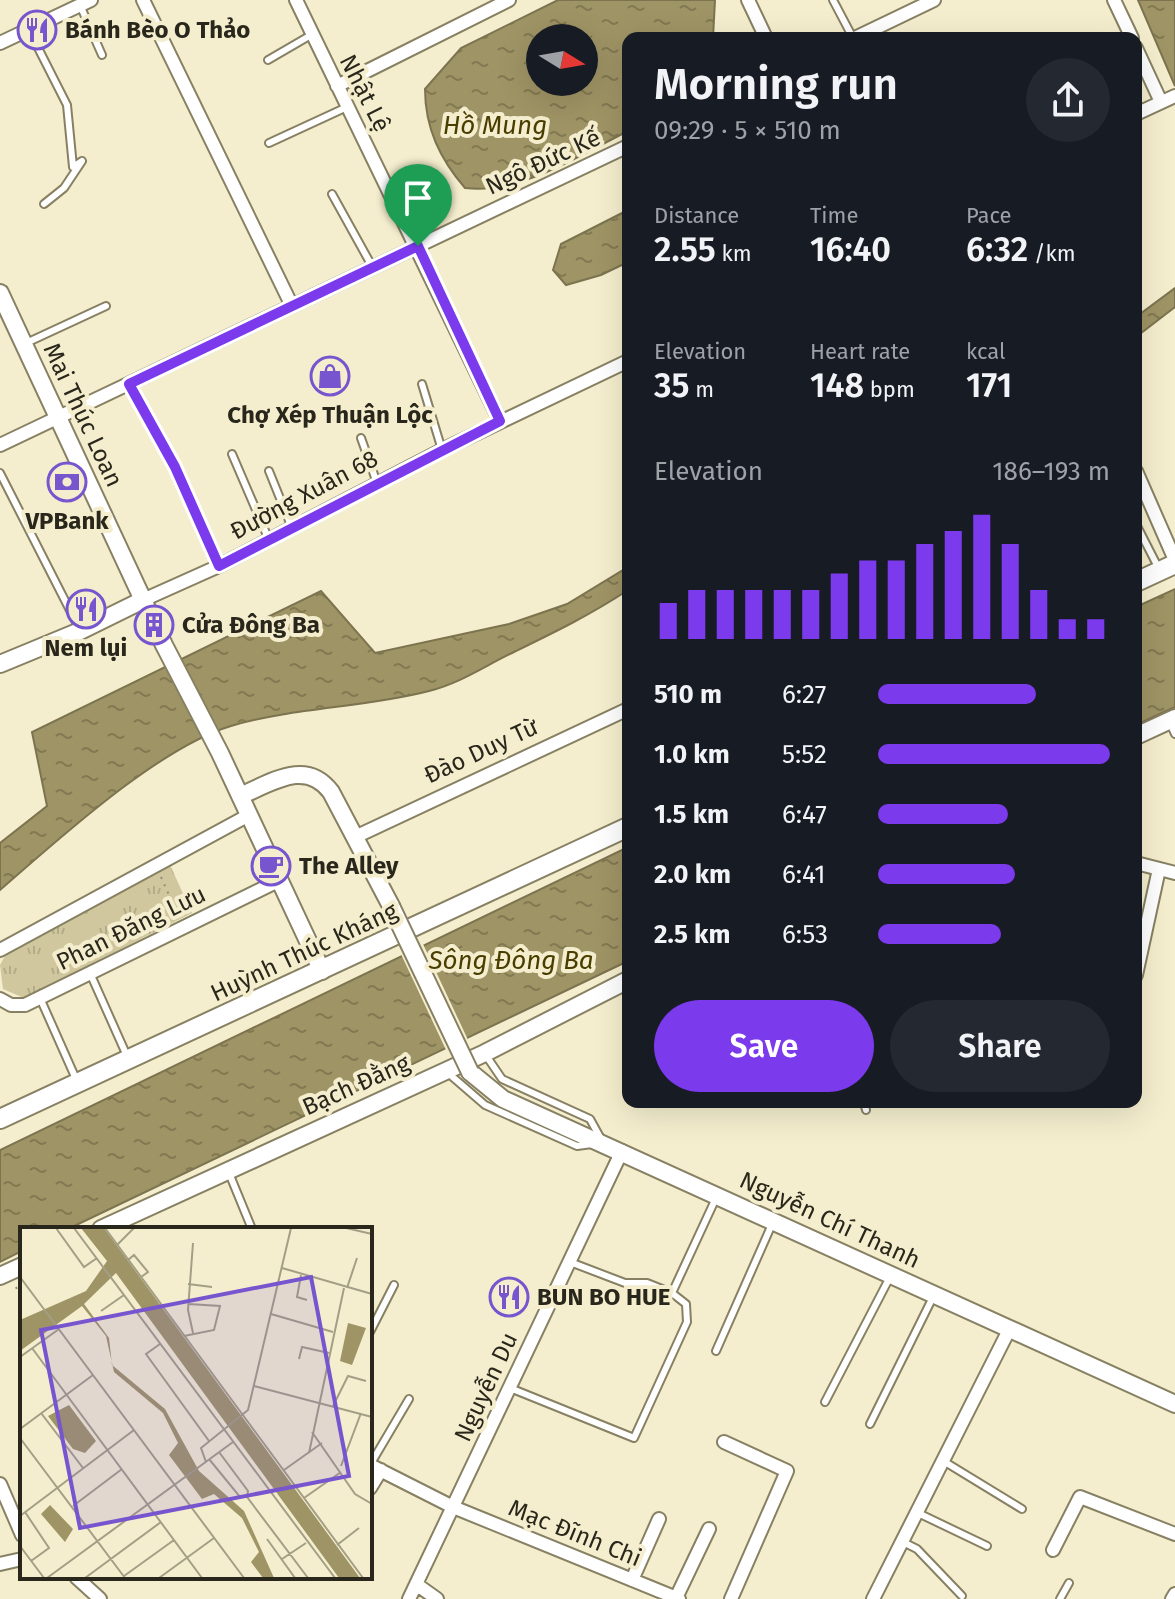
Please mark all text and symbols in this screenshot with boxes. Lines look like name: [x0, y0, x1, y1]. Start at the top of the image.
restaurant icon: Bánh Bèo O Thảo: [16, 9, 58, 51]
place label: Bánh Bèo O Thảo: [65, 16, 250, 44]
north arrow: [526, 24, 598, 96]
map controls: [526, 24, 598, 96]
street label: Nhật Lệ: [334, 50, 396, 136]
text: Morning run: [654, 58, 898, 111]
button: share: [1026, 58, 1110, 142]
water label: Hồ Mung: [443, 110, 547, 141]
text: 09:29 · 5 × 510 m: [654, 115, 841, 146]
street label: Ngô Đức Kế: [481, 123, 605, 201]
pin: [384, 164, 452, 246]
icon: arrive: [396, 176, 440, 220]
text: Distance: [654, 202, 739, 229]
text: Time: [810, 202, 858, 229]
text: Pace: [966, 202, 1012, 229]
text: 2.55: [654, 229, 716, 270]
text: 16:40: [810, 229, 891, 270]
text: 6:32: [966, 229, 1028, 270]
text: km: [716, 240, 752, 267]
text: /km: [1028, 240, 1076, 267]
text: Elevation: [654, 338, 746, 365]
text: Heart rate: [810, 338, 910, 365]
text: kcal: [966, 338, 1006, 365]
street label: Mai Thúc Loan: [37, 339, 129, 491]
shop icon: Chợ Xép Thuận Lộc: [309, 355, 351, 397]
text: 35: [654, 365, 689, 406]
text: 148: [810, 365, 864, 406]
text: 171: [966, 365, 1012, 406]
text: m: [689, 376, 714, 403]
text: bpm: [864, 376, 915, 403]
place label: Chợ Xép Thuận Lộc: [227, 401, 433, 429]
street label: Đường Xuân 68: [225, 444, 383, 546]
text: Elevation: [654, 456, 763, 487]
text: 186–193 m: [992, 456, 1110, 487]
bank icon: VPBank: [46, 461, 88, 503]
place label: VPBank: [24, 507, 109, 535]
restaurant icon: Nem lụi: [65, 588, 107, 630]
building icon: Cửa Đông Ba: [133, 604, 175, 646]
place label: Cửa Đông Ba: [182, 611, 320, 639]
place label: Nem lụi: [45, 634, 127, 662]
text: 510 m: [654, 679, 722, 710]
text: 6:27: [782, 679, 826, 710]
street label: Đào Duy Từ: [420, 712, 543, 790]
text: 1.0 km: [654, 739, 730, 770]
text: 5:52: [782, 739, 827, 770]
text: 1.5 km: [654, 799, 729, 830]
text: 6:47: [782, 799, 827, 830]
cafe icon: The Alley: [250, 845, 292, 887]
place label: The Alley: [299, 852, 399, 880]
text: 2.0 km: [654, 859, 731, 890]
text: 6:41: [782, 859, 826, 890]
street label: Phan Đăng Lưu: [52, 880, 210, 976]
street label: Huỳnh Thúc Kháng: [206, 896, 402, 1008]
text: 2.5 km: [654, 919, 730, 950]
text: 6:53: [782, 919, 828, 950]
water label: Sông Đông Ba: [427, 945, 594, 976]
button: Save: [654, 1000, 874, 1092]
button: Share: [890, 1000, 1110, 1092]
street label: Bạch Đằng: [298, 1048, 415, 1121]
street label: Nguyễn Chí Thanh: [735, 1166, 925, 1274]
inset map: [20, 1227, 372, 1579]
restaurant icon: BUN BO HUE: [488, 1276, 530, 1318]
place label: BUN BO HUE: [537, 1283, 670, 1311]
street label: Nguyễn Du: [449, 1328, 523, 1446]
street label: Mạc Đĩnh Chi: [505, 1494, 645, 1572]

